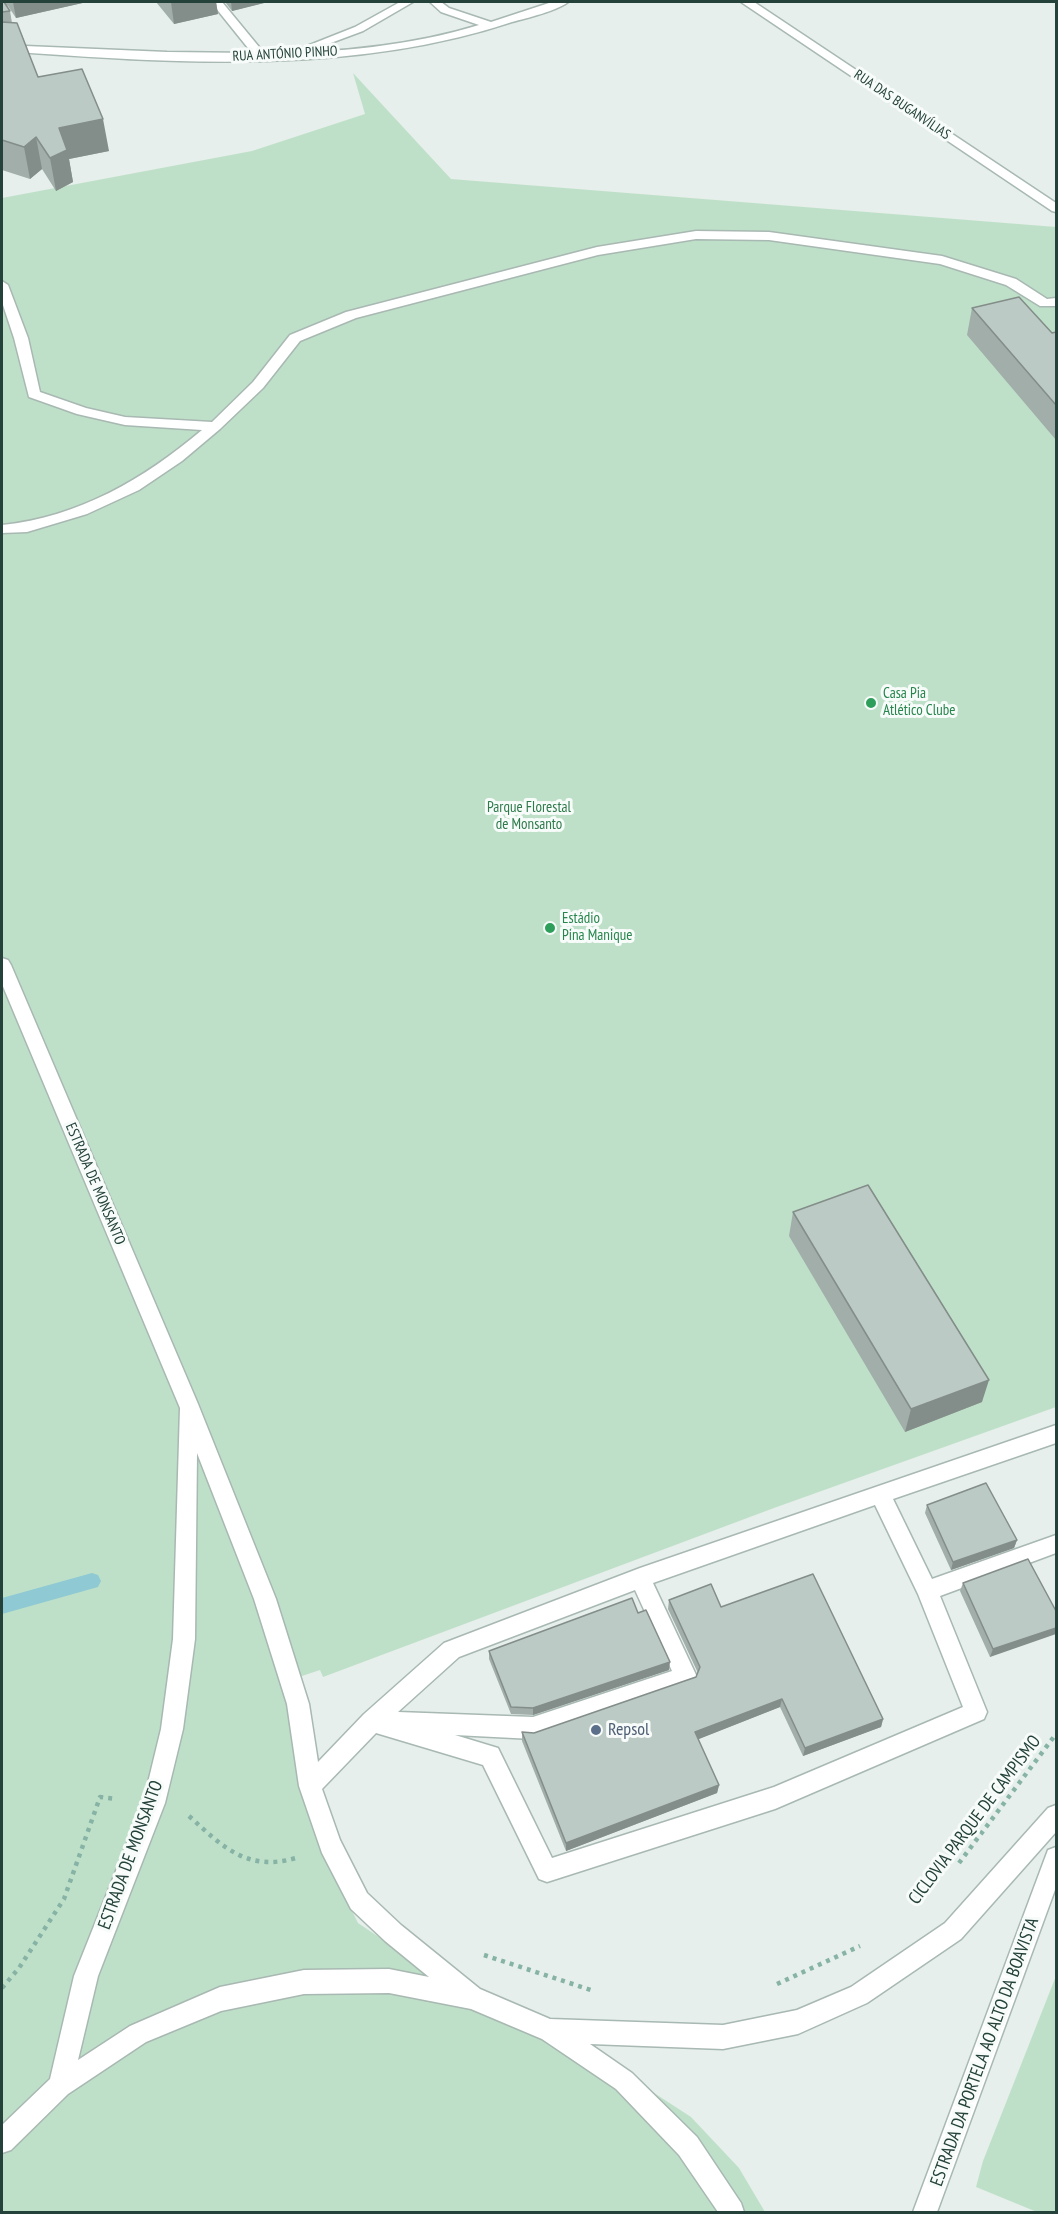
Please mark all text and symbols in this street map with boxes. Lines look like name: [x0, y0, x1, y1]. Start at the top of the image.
street label: RUA ANTÓNIO PINHO: [232, 43, 338, 65]
street label: RUA DAS BUGANVÍLIAS: [851, 67, 953, 143]
place label: Casa Pia Atlético Clube: [883, 685, 955, 720]
marker: Casa Pia Atlético Clube: [864, 696, 878, 710]
park label: Parque Florestal de Monsanto: [487, 799, 571, 834]
place label: Estádio Pina Manique: [562, 910, 632, 945]
marker: Estádio Pina Manique: [543, 921, 557, 935]
street label: ESTRADA DE MONSANTO: [61, 1120, 129, 1248]
place label: Repsol: [608, 1719, 649, 1741]
marker: Repsol: [589, 1723, 603, 1737]
street label: CICLOVIA PARQUE DE CAMPISMO: [904, 1731, 1046, 1909]
street label: ESTRADA DE MONSANTO: [94, 1778, 168, 1932]
street label: ESTRADA DA PORTELA AO ALTO DA BOAVISTA: [926, 1915, 1044, 2189]

